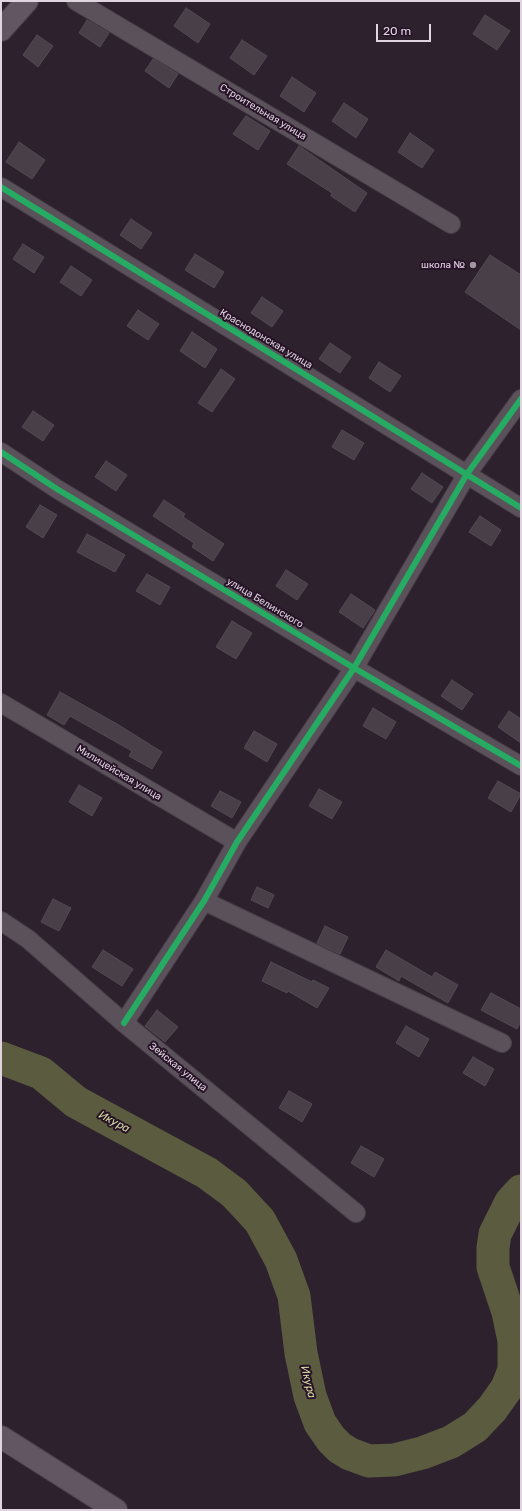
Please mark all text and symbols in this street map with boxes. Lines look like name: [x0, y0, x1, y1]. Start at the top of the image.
scale bar: [378, 16, 433, 42]
text: 20 m: [383, 24, 411, 38]
street label: Строительная улица: [217, 81, 309, 143]
place label: школа №: [421, 259, 465, 271]
marker: школа №: [468, 260, 478, 270]
street label: Краснодонская улица: [217, 307, 315, 371]
street label: улица Белинского: [224, 575, 306, 631]
street label: Милицейская улица: [74, 743, 164, 803]
street label: Зейская улица: [147, 1040, 209, 1094]
water label: Икура: [96, 1108, 132, 1136]
water label: Икура: [298, 1364, 318, 1400]

